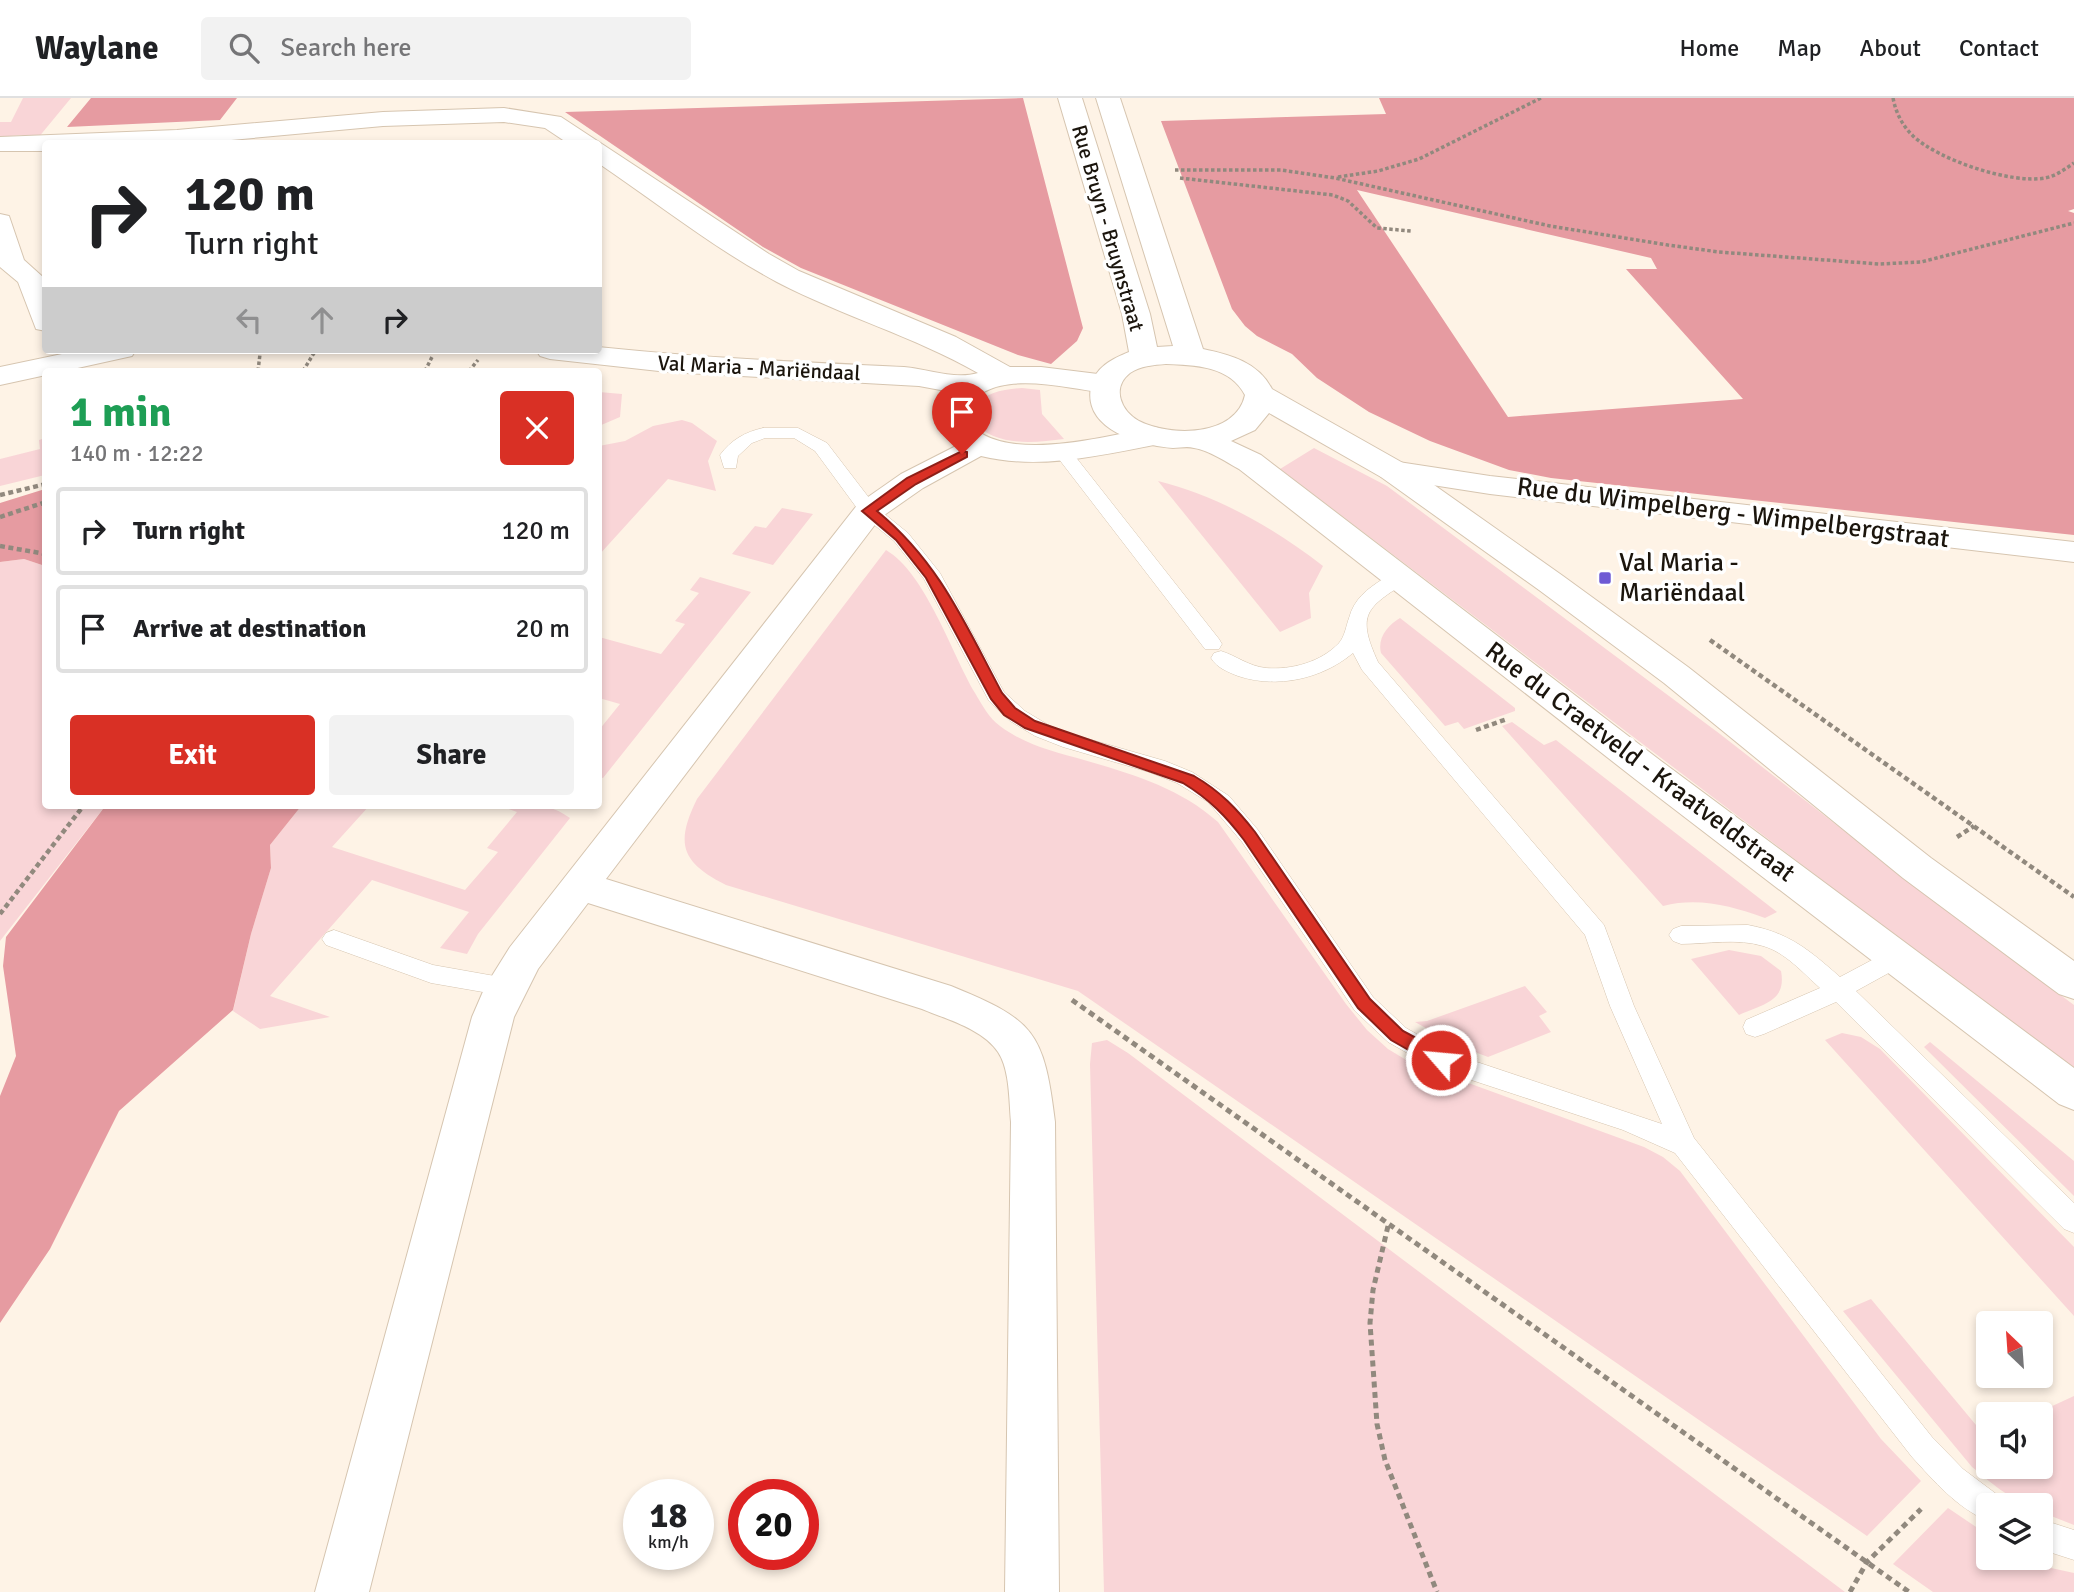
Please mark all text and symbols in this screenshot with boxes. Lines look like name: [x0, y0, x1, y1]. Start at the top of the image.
search box: [201, 17, 691, 80]
text: Waylane: [35, 28, 159, 69]
icon: search: [225, 29, 263, 67]
text: Search here: [281, 32, 412, 64]
text: Home: [1679, 33, 1739, 63]
text: Map: [1777, 33, 1822, 63]
text: About: [1860, 33, 1921, 63]
text: Contact: [1959, 33, 2039, 63]
street label: Rue Bruyn - Bruynstraat: [1066, 122, 1150, 334]
text: 120 m: [185, 164, 315, 224]
icon: right: [70, 168, 161, 259]
text: Turn right: [185, 224, 318, 263]
icon: left: [230, 301, 268, 339]
icon: ahead: [303, 301, 341, 339]
icon: right: [376, 301, 414, 339]
street label: Val Maria - Mariëndaal: [657, 350, 861, 386]
pin: [932, 382, 992, 454]
text: 1 min: [70, 387, 171, 438]
button: close: [500, 391, 574, 465]
icon: arrive: [943, 393, 981, 431]
text: 140 m · 12:22: [70, 439, 204, 468]
street label: Rue du Wimpelberg - Wimpelbergstraat: [1515, 471, 1951, 555]
icon: right: [74, 512, 112, 550]
text: Turn right: [133, 515, 245, 547]
text: 120 m: [501, 515, 570, 547]
place label: Val Maria - Mariëndaal: [1619, 547, 1745, 609]
marker: Val Maria - Mariëndaal: [1597, 570, 1613, 586]
icon: arrive: [74, 610, 112, 648]
text: Arrive at destination: [133, 613, 366, 645]
text: 20 m: [515, 613, 570, 645]
street label: Rue du Craetveld - Kraatveldstraat: [1479, 635, 1801, 889]
button: Exit: [70, 715, 315, 795]
button: Share: [329, 715, 574, 795]
position arrow: [1404, 1023, 1478, 1097]
north arrow: [1976, 1311, 2053, 1388]
map controls: [1976, 1311, 2053, 1570]
button: sound: [1976, 1402, 2053, 1479]
speed limit sign: 20: [728, 1479, 819, 1570]
button: layers: [1976, 1493, 2053, 1570]
text: 18: [650, 1494, 687, 1537]
text: km/h: [648, 1531, 689, 1553]

